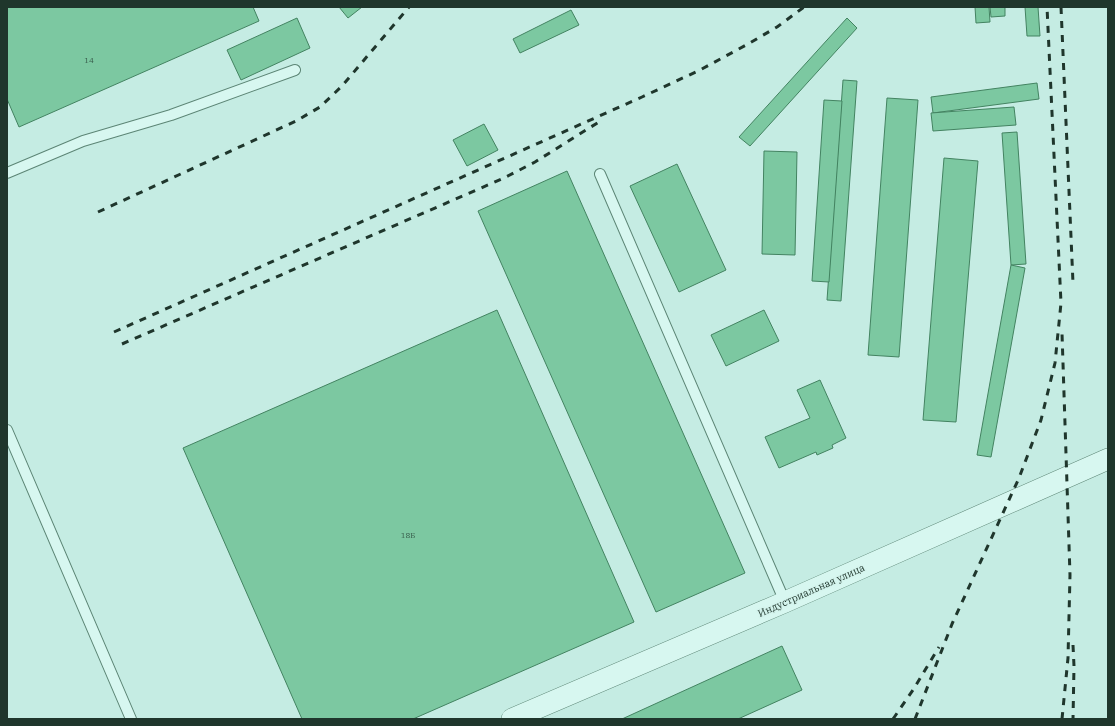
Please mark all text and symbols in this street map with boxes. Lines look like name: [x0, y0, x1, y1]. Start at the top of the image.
house number: 14: [84, 55, 94, 65]
house number: 18Б: [401, 530, 415, 540]
street label: Индустриальная улица: [756, 561, 867, 620]

